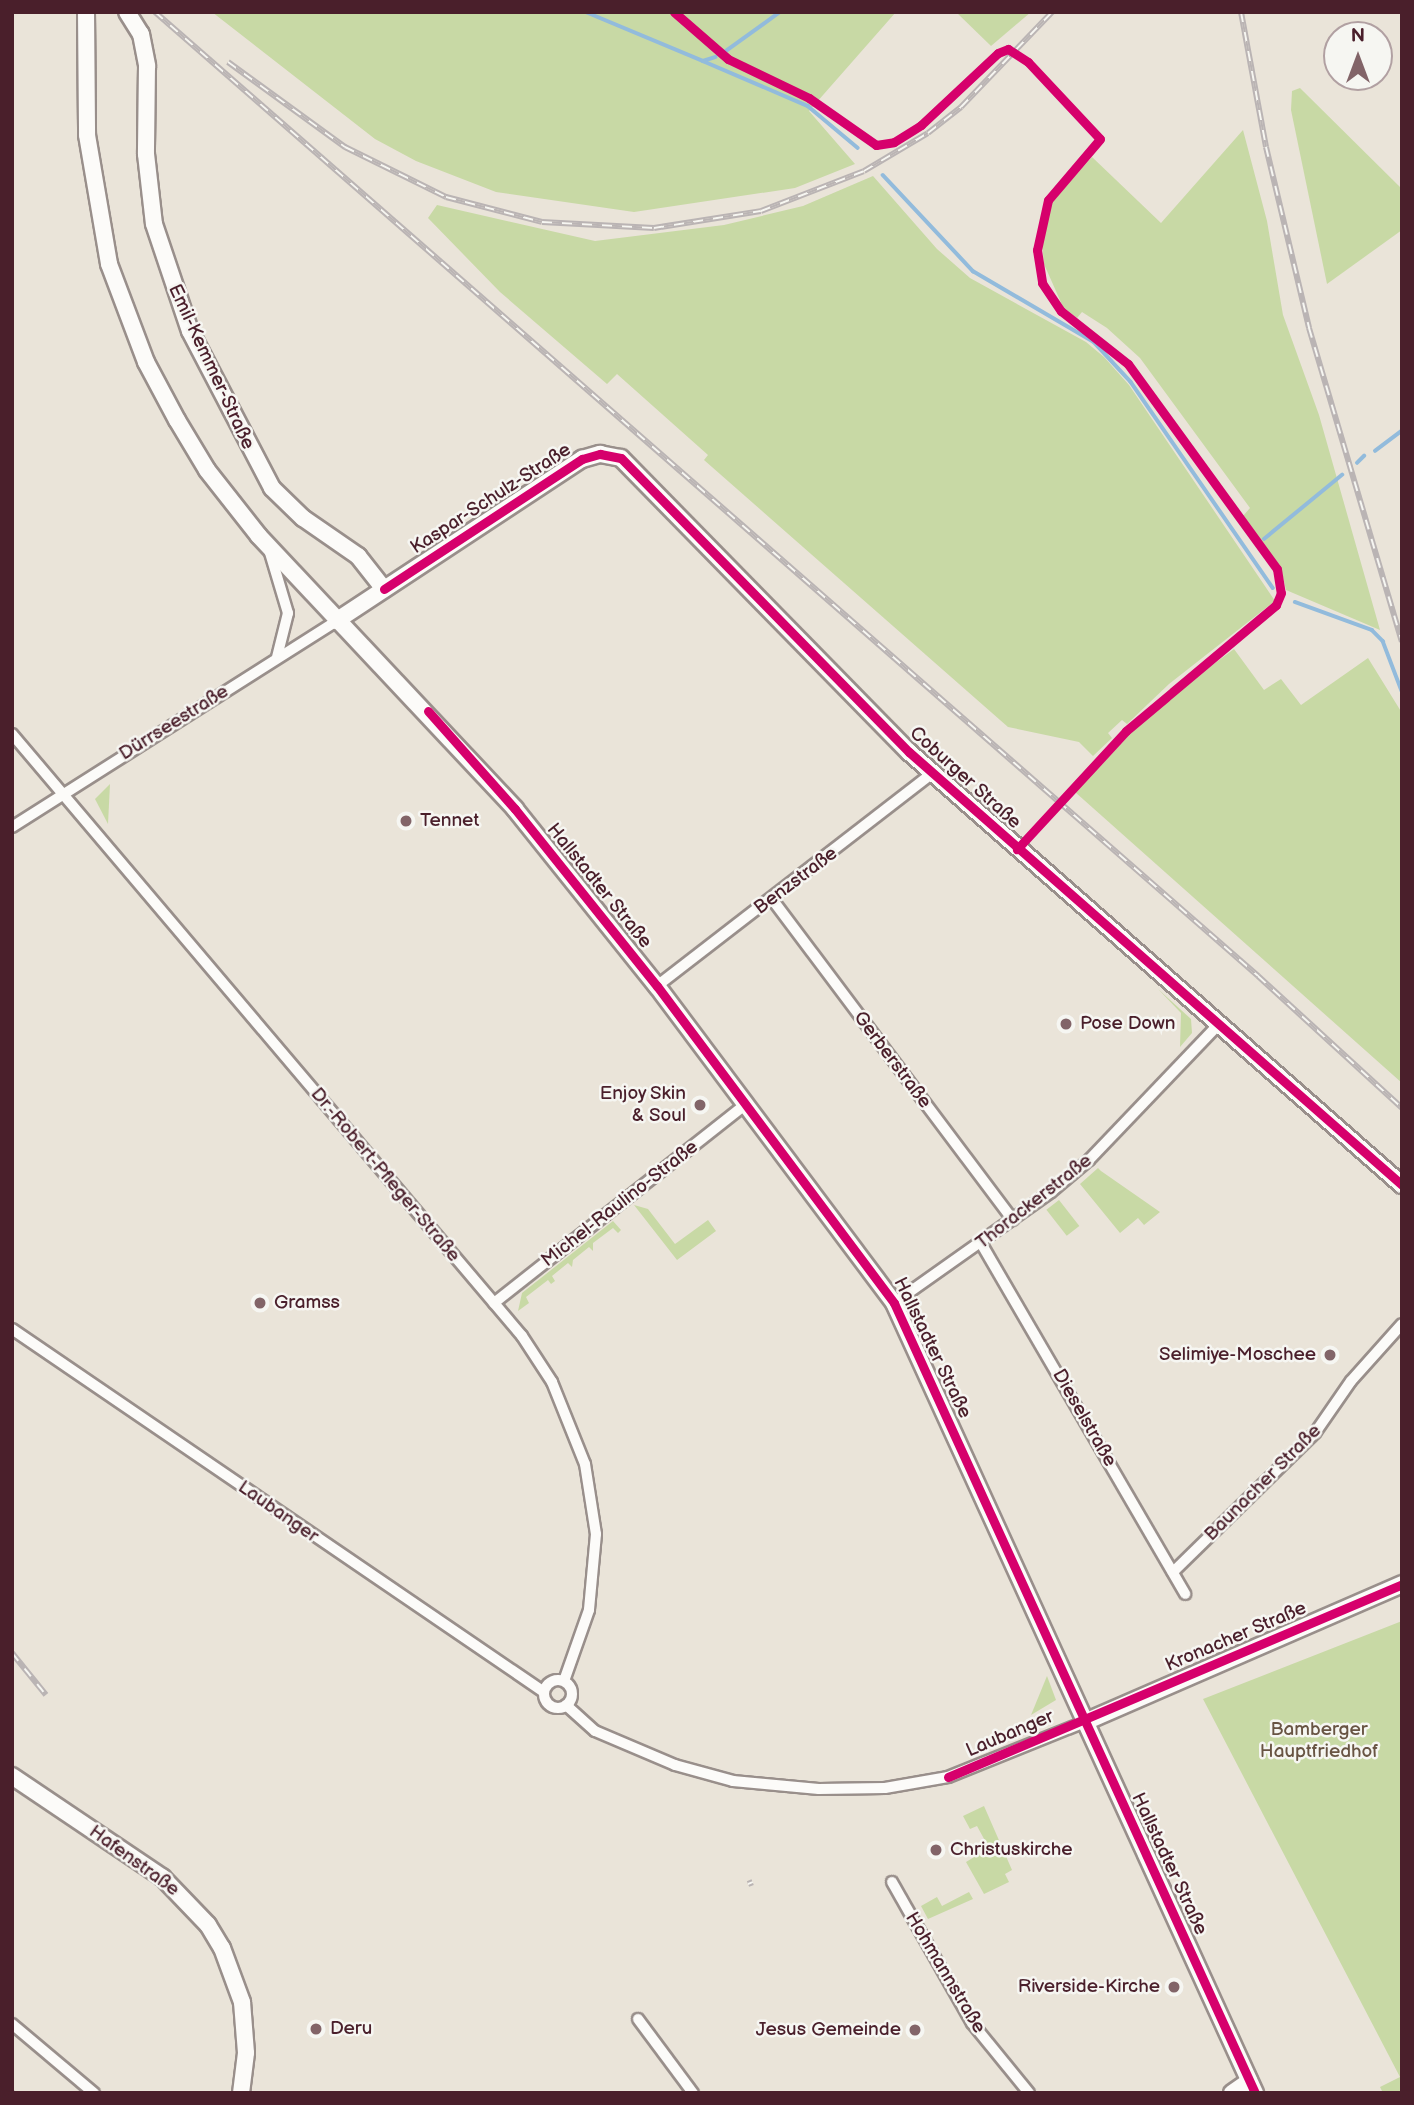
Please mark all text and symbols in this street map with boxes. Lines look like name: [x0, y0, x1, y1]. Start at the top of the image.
north arrow: [1323, 21, 1393, 91]
text: N: [1351, 25, 1365, 48]
street label: Emil-Kemmer-Straße: [163, 281, 259, 453]
street label: Kaspar-Schulz-Straße: [407, 439, 575, 559]
street label: Dürrseestraße: [115, 680, 233, 766]
street label: Coburger Straße: [904, 722, 1026, 834]
place label: Tennet: [420, 810, 479, 832]
marker: Tennet: [398, 813, 414, 829]
street label: Hallstadter Straße: [542, 819, 656, 953]
street label: Benzstraße: [750, 842, 842, 920]
street label: Gerberstraße: [848, 1007, 936, 1113]
place label: Pose Down: [1080, 1013, 1176, 1035]
marker: Pose Down: [1058, 1016, 1074, 1032]
street label: Dr.-Robert-Pfleger-Straße: [305, 1083, 465, 1267]
place label: Enjoy Skin & Soul: [598, 1083, 686, 1127]
marker: Enjoy Skin & Soul: [692, 1097, 708, 1113]
street label: Michel-Raulino-Straße: [537, 1136, 703, 1272]
street label: Thorackerstraße: [971, 1150, 1097, 1254]
street label: Hallstadter Straße: [888, 1274, 976, 1422]
place label: Gramss: [274, 1292, 340, 1314]
marker: Gramss: [252, 1295, 268, 1311]
place label: Selimiye-Moschee: [1159, 1344, 1316, 1366]
marker: Selimiye-Moschee: [1322, 1347, 1338, 1363]
street label: Dieselstraße: [1047, 1365, 1121, 1471]
street label: Baunacher Straße: [1200, 1420, 1326, 1546]
street label: Laubanger: [233, 1476, 323, 1548]
street label: Kronacher Straße: [1162, 1597, 1310, 1677]
street label: Laubanger: [963, 1705, 1057, 1763]
park label: Bamberger Hauptfriedhof: [1260, 1719, 1378, 1763]
street label: Hallstadter Straße: [1126, 1789, 1212, 1939]
street label: Hafenstraße: [84, 1821, 184, 1901]
place label: Christuskirche: [950, 1839, 1073, 1861]
marker: Christuskirche: [928, 1842, 944, 1858]
street label: Hohmannstraße: [900, 1908, 990, 2038]
place label: Riverside-Kirche: [1018, 1976, 1160, 1998]
marker: Riverside-Kirche: [1166, 1979, 1182, 1995]
place label: Deru: [330, 2018, 372, 2040]
place label: Jesus Gemeinde: [756, 2019, 901, 2041]
marker: Deru: [308, 2021, 324, 2037]
marker: Jesus Gemeinde: [907, 2022, 923, 2038]

